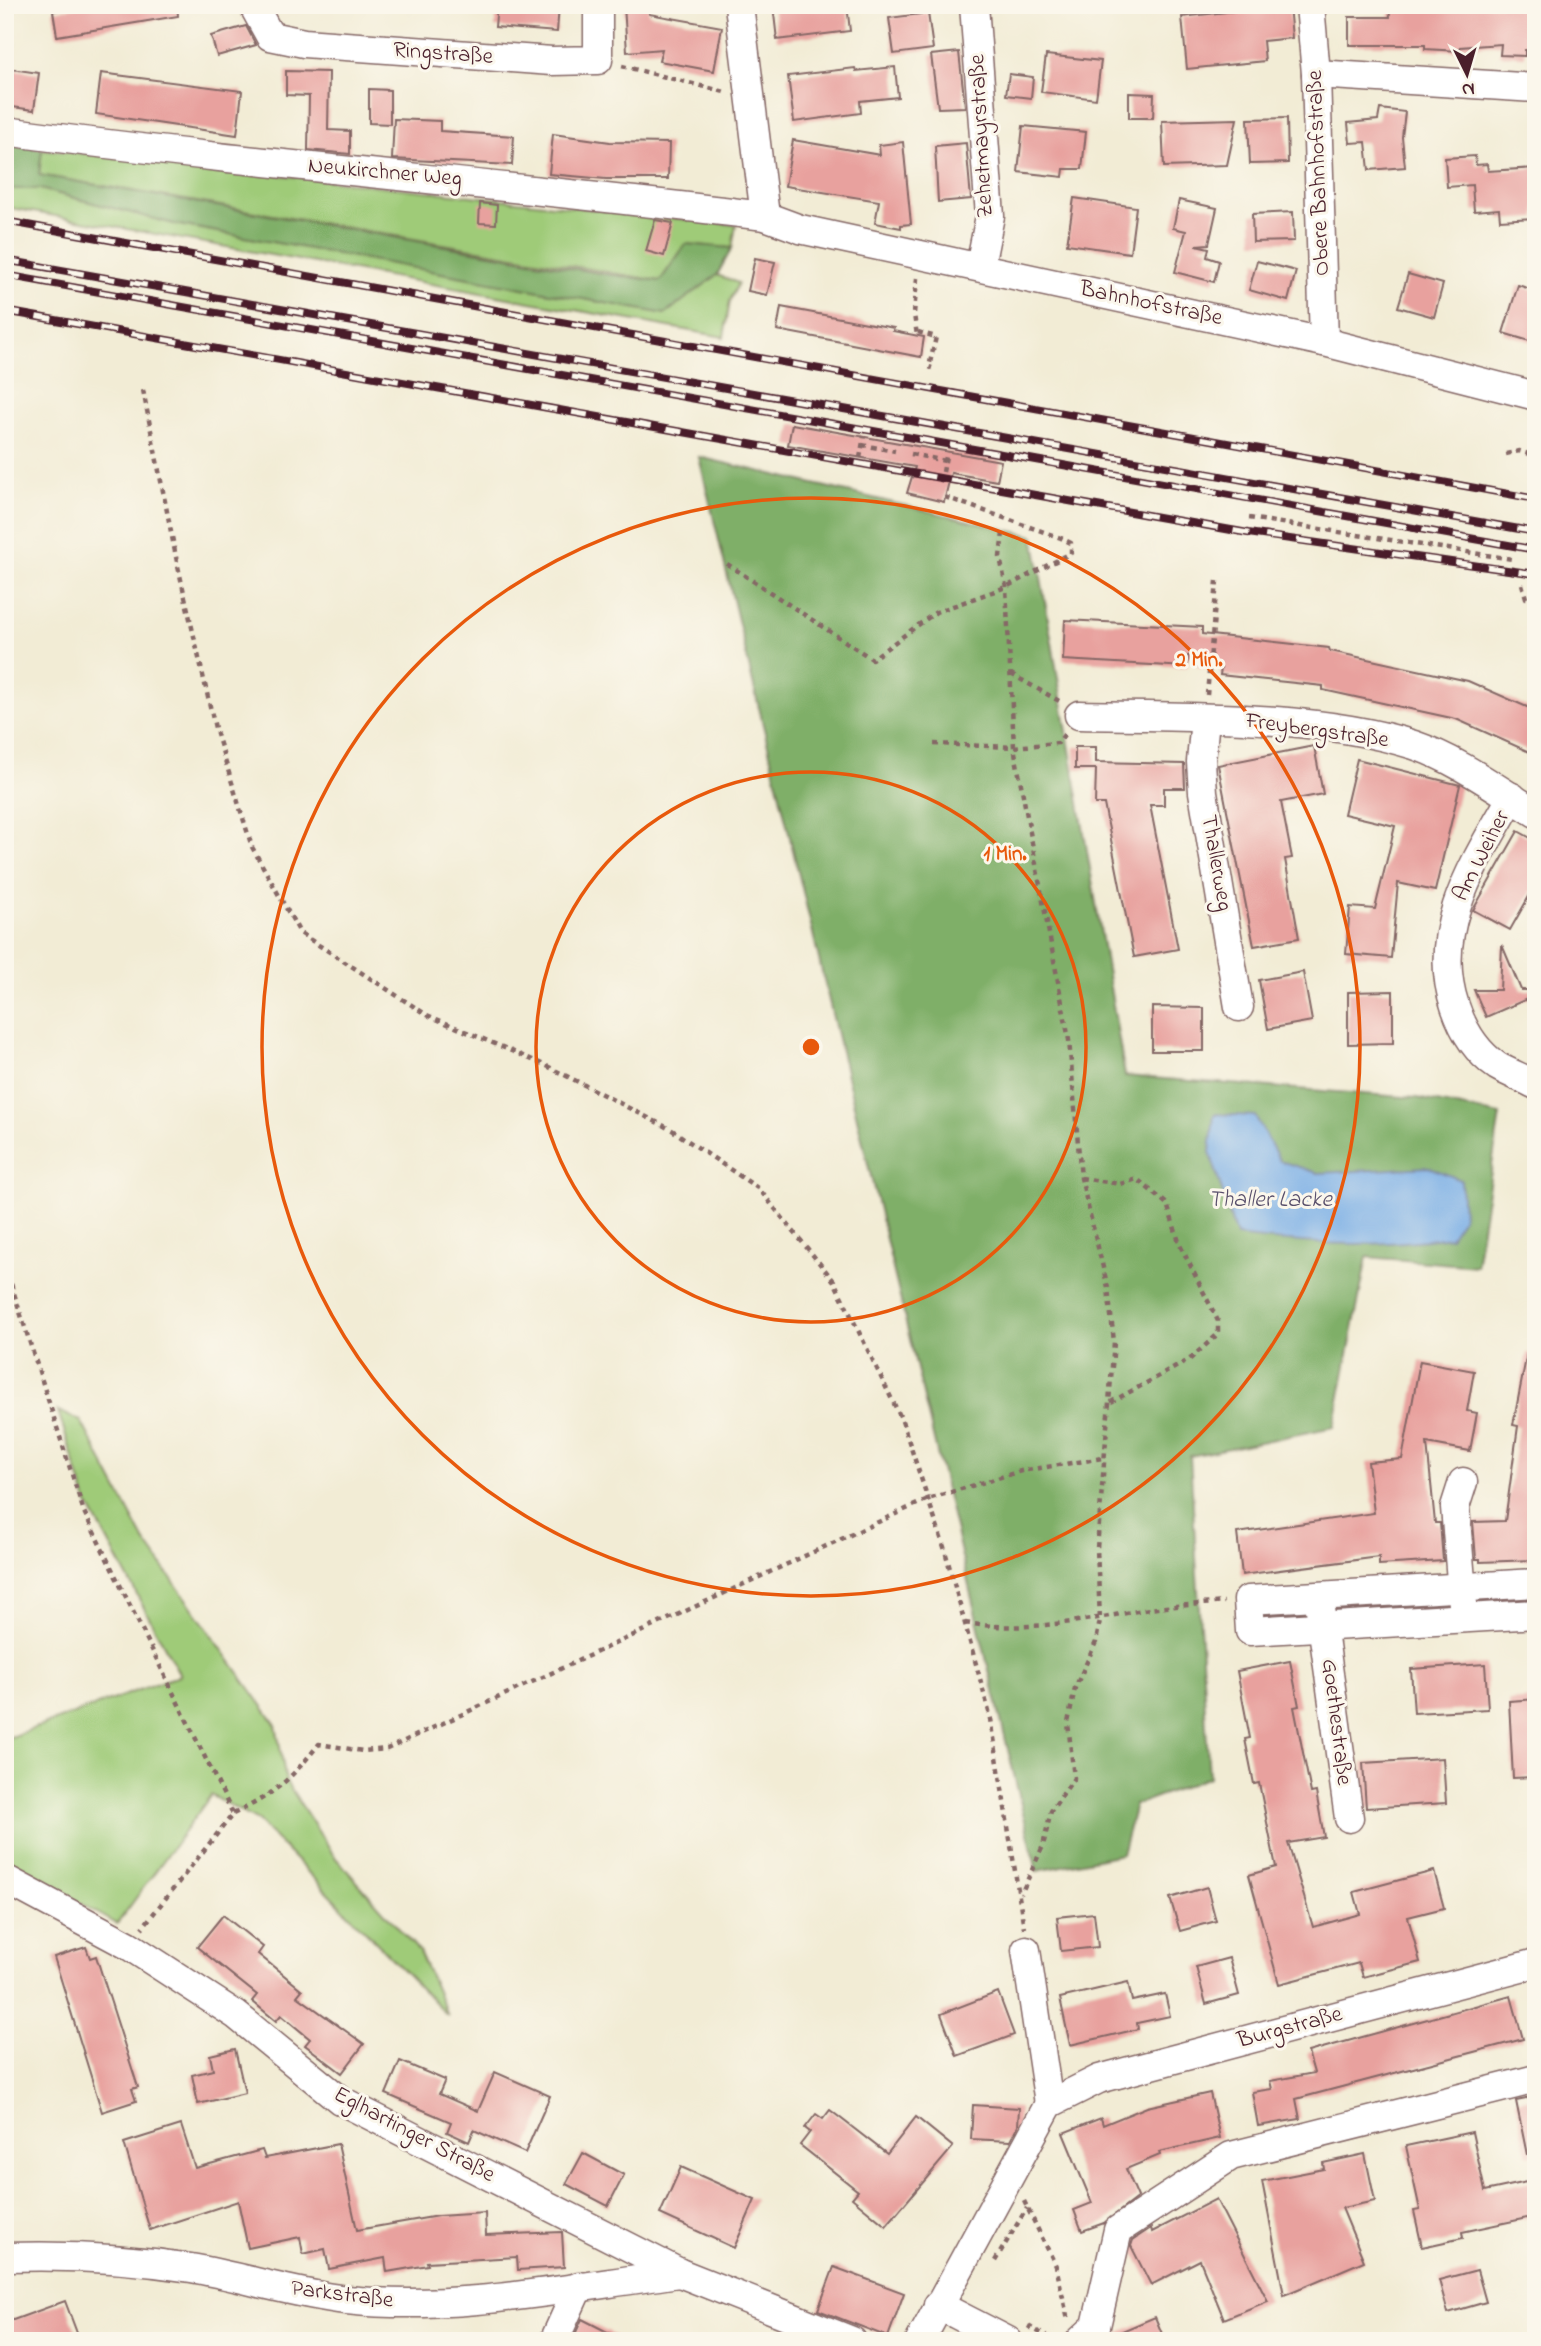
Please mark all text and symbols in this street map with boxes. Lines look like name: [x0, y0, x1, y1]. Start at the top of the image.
street label: Ringstraße: [392, 34, 495, 75]
north arrow: [1432, 38, 1502, 108]
street label: Zehetmayrstraße: [961, 53, 1005, 219]
street label: Obere Bahnhofstraße: [1299, 69, 1339, 276]
text: N: [1461, 74, 1476, 102]
street label: Neukirchner Weg: [307, 150, 463, 197]
street label: Bahnhofstraße: [1076, 273, 1226, 335]
text: 2 Min.: [1175, 646, 1223, 676]
street label: Freybergstraße: [1242, 704, 1392, 759]
street label: Am Weiher: [1445, 804, 1519, 907]
street label: Thallerweg: [1190, 812, 1241, 914]
text: 1 Min.: [983, 840, 1027, 870]
centre of rings: [799, 1035, 823, 1059]
water label: Thaller Lacke: [1208, 1183, 1333, 1218]
street label: Goethestraße: [1312, 1657, 1360, 1788]
street label: Burgstraße: [1233, 1998, 1347, 2059]
street label: Eglhartinger Straße: [327, 2078, 501, 2193]
street label: Parkstraße: [289, 2272, 396, 2318]

